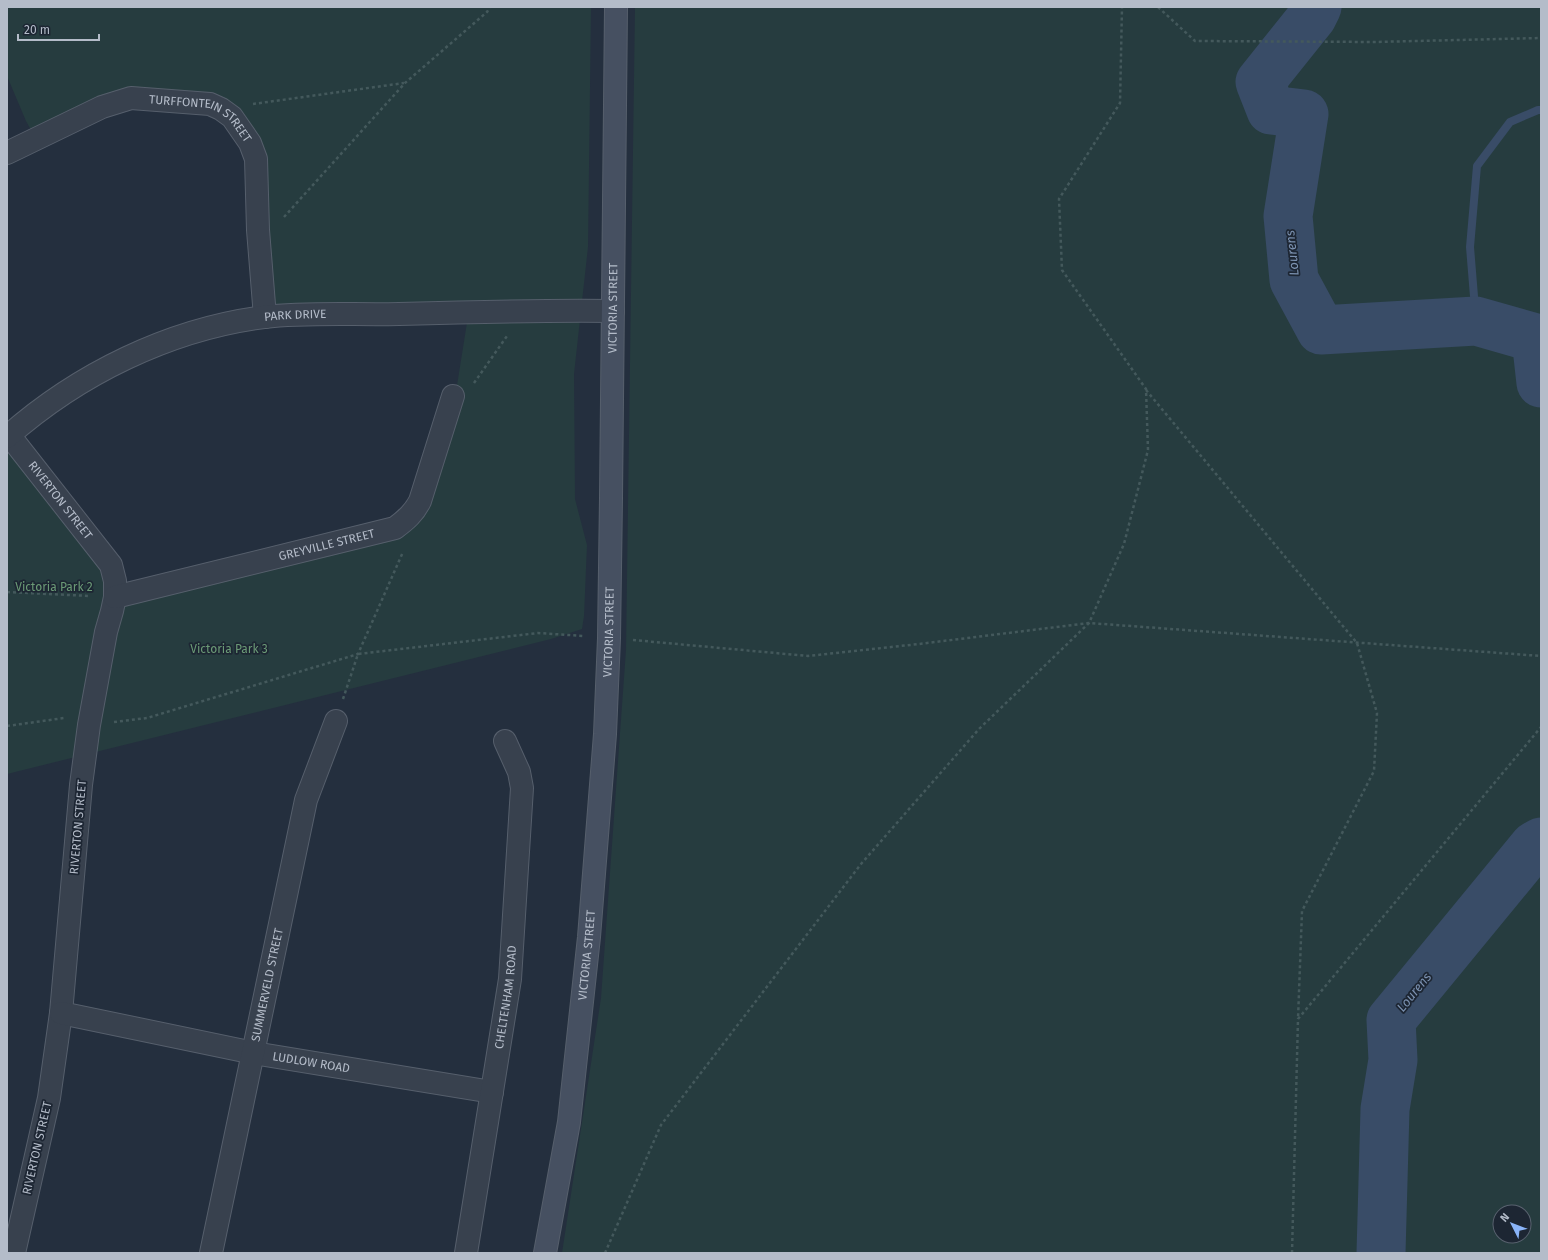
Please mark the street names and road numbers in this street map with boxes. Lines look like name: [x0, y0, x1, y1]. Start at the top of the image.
street label: TURFFONTEIN STREET: [149, 92, 255, 146]
street label: VICTORIA STREET: [605, 262, 620, 353]
street label: PARK DRIVE: [263, 307, 326, 324]
street label: RIVERTON STREET: [25, 458, 96, 543]
street label: GREYVILLE STREET: [277, 526, 377, 563]
street label: VICTORIA STREET: [600, 586, 617, 678]
street label: RIVERTON STREET: [67, 778, 89, 875]
street label: VICTORIA STREET: [575, 909, 598, 1001]
street label: SUMMERVELD STREET: [249, 926, 286, 1043]
street label: CHELTENHAM ROAD: [492, 945, 519, 1050]
street label: LUDLOW ROAD: [271, 1049, 351, 1076]
street label: RIVERTON STREET: [19, 1099, 55, 1196]

